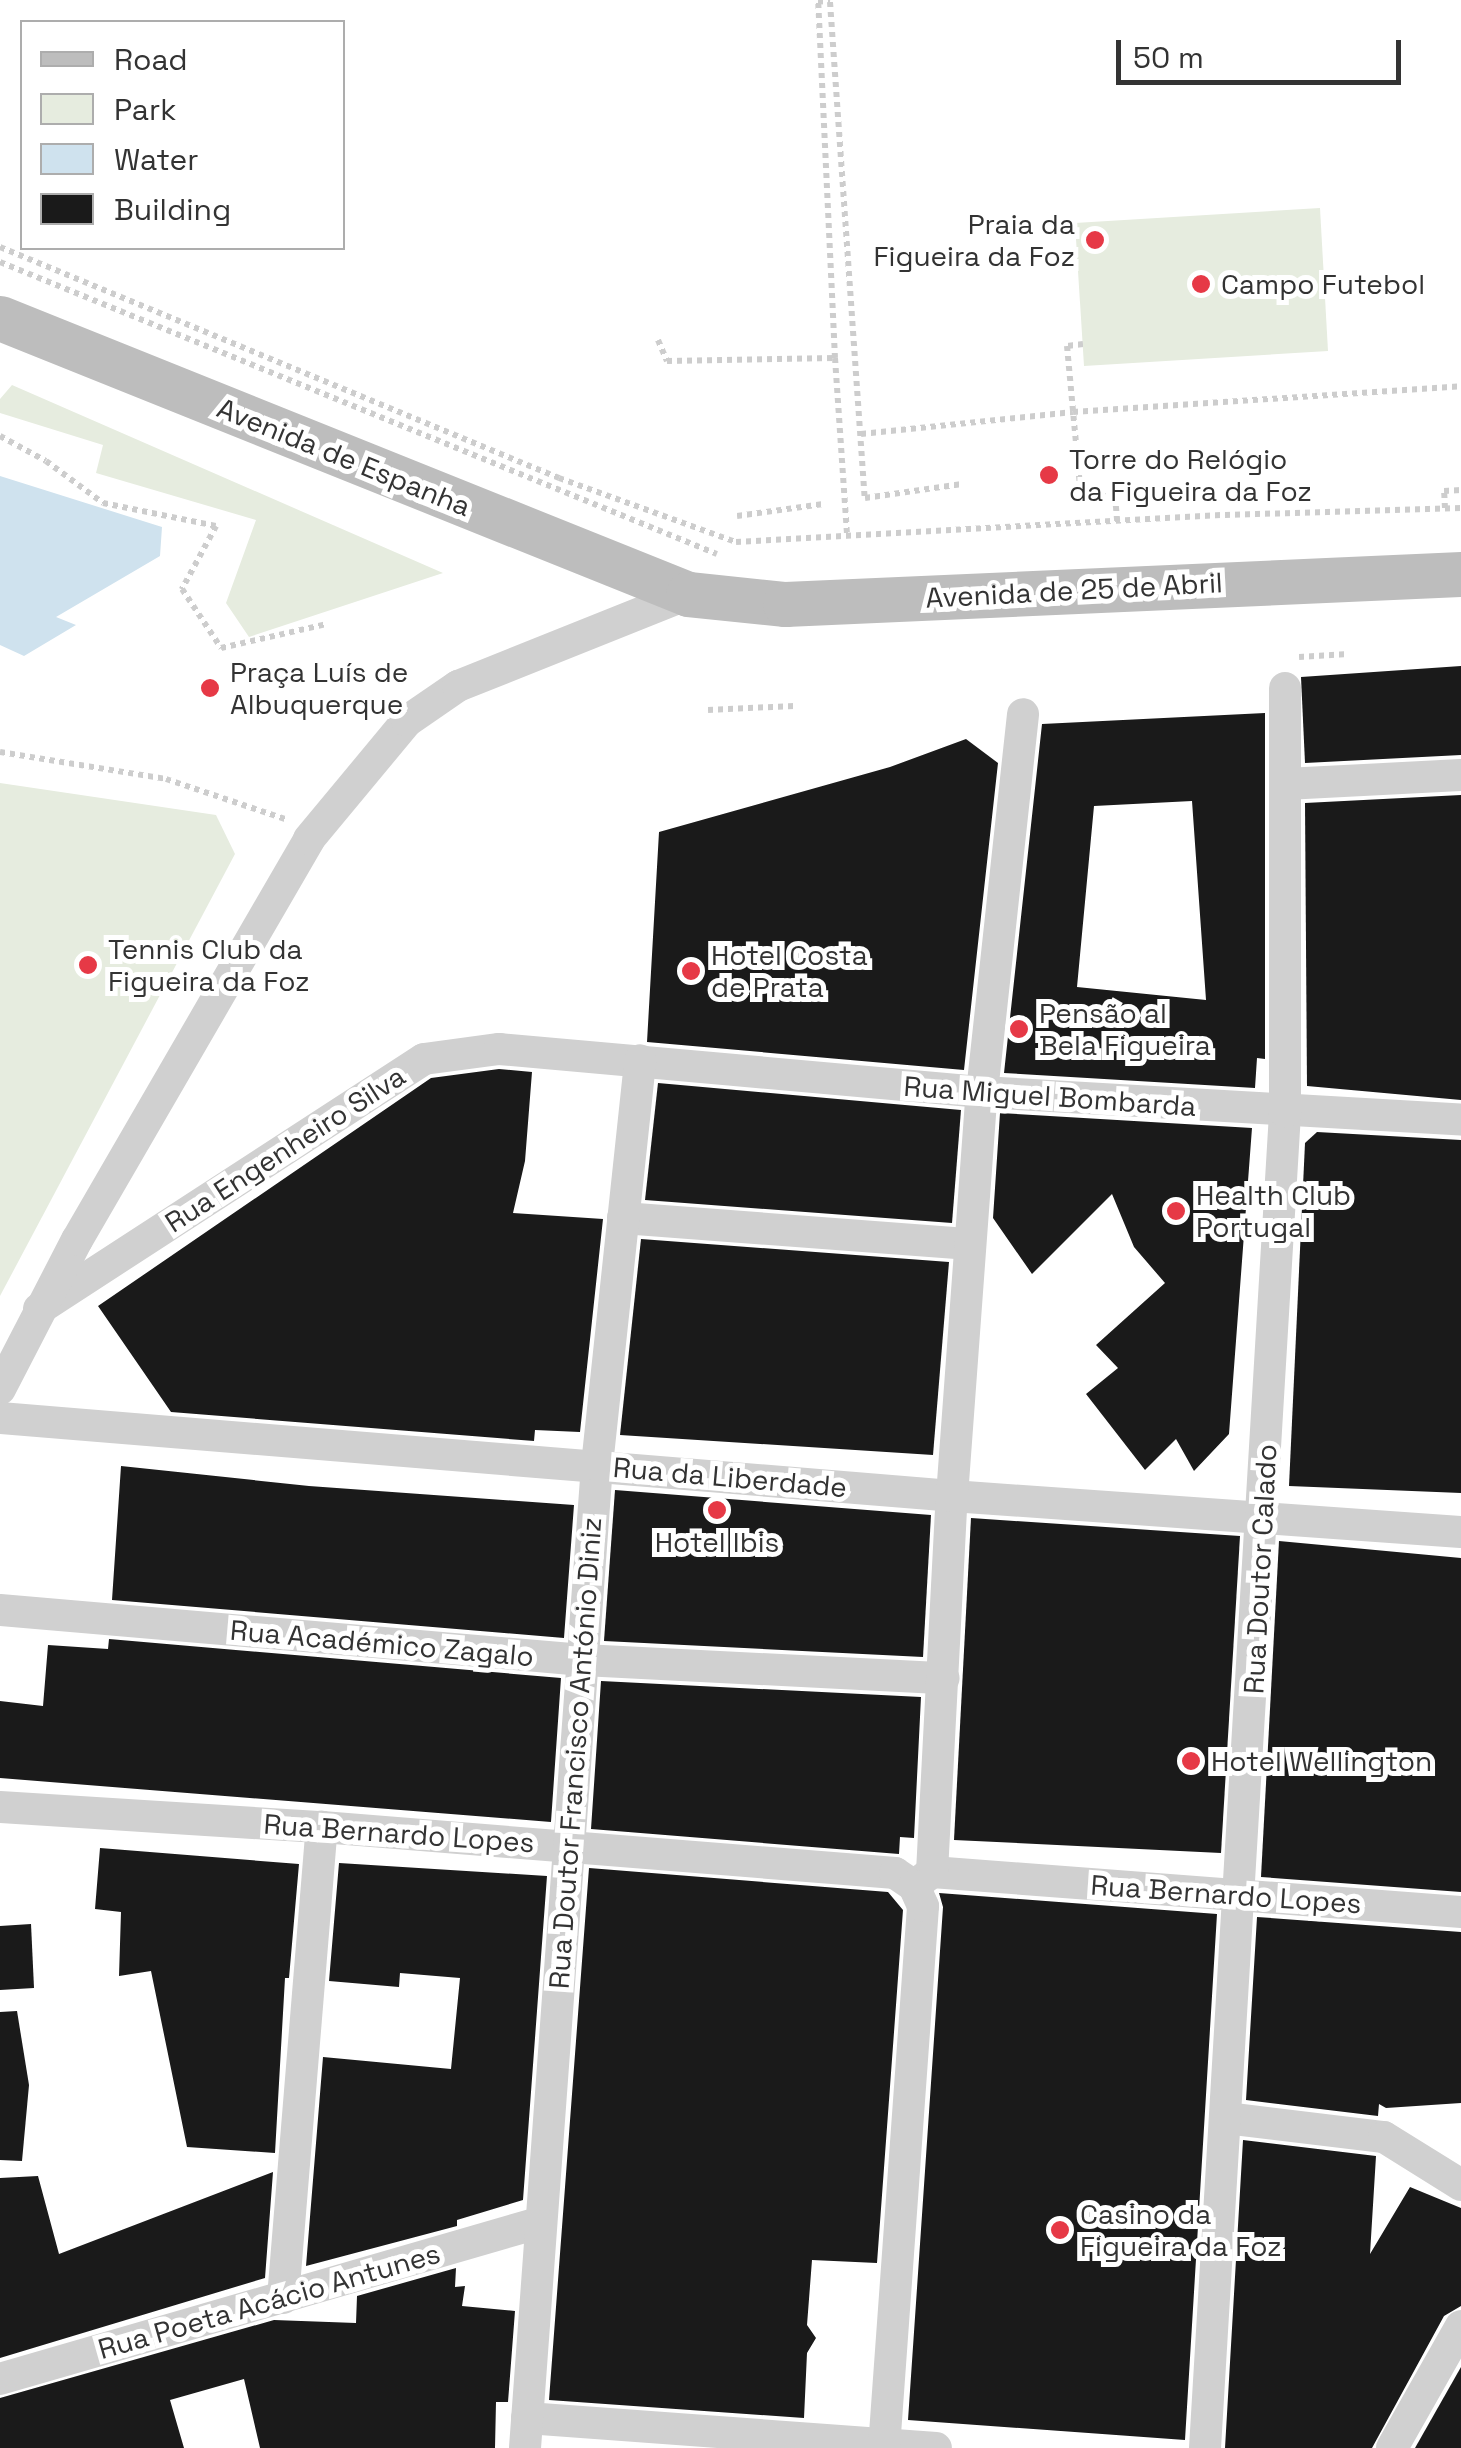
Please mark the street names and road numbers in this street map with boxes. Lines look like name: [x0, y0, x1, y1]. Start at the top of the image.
street label: Avenida de Espanha: [212, 391, 476, 523]
street label: Avenida de 25 de Abril: [924, 565, 1224, 615]
street label: Rua Engenheiro Silva: [159, 1059, 411, 1239]
street label: Rua Miguel Bombarda: [903, 1069, 1197, 1123]
street label: Rua Doutor Calado: [1237, 1443, 1283, 1695]
street label: Rua da Liberdade: [612, 1450, 848, 1504]
street label: Rua Doutor Francisco António Diniz: [542, 1516, 608, 1990]
street label: Rua Académico Zagalo: [229, 1613, 535, 1673]
street label: Rua Bernardo Lopes: [262, 1807, 536, 1859]
street label: Rua Bernardo Lopes: [1089, 1868, 1363, 1920]
street label: Rua Poeta Acácio Antunes: [94, 2236, 444, 2366]

